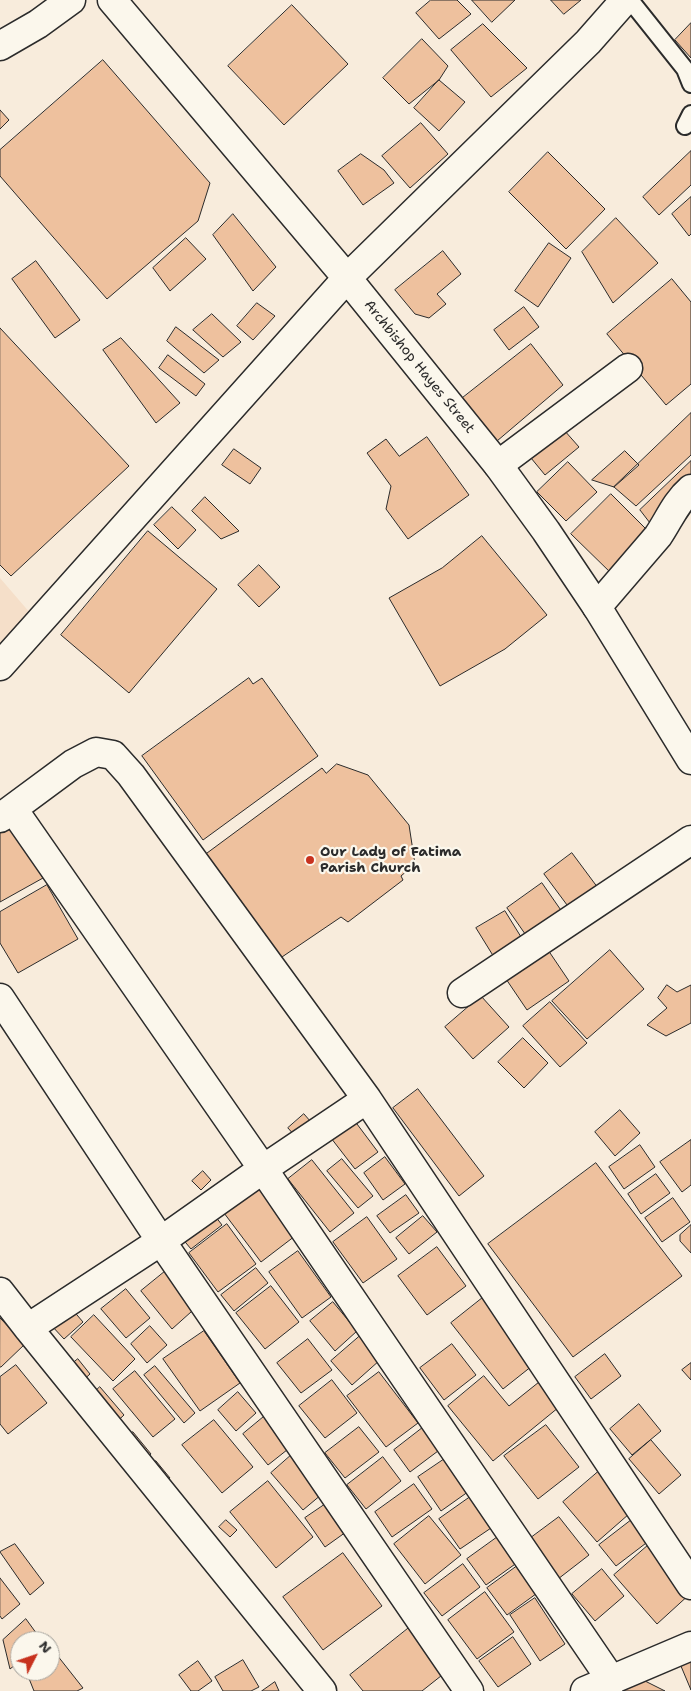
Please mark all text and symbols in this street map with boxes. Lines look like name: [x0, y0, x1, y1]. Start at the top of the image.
street label: Archbishop Hayes Street: [360, 297, 478, 437]
place label: Our Lady of Fatima Parish Church: [320, 844, 461, 876]
marker: Our Lady of Fatima Parish Church: [304, 854, 316, 866]
north arrow: [10, 1631, 60, 1681]
text: N: [35, 1637, 56, 1657]

